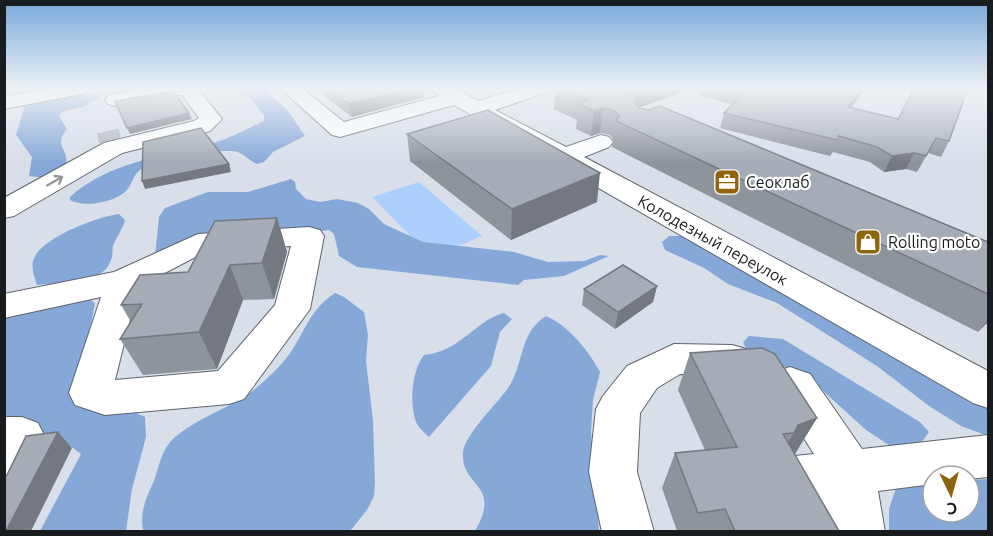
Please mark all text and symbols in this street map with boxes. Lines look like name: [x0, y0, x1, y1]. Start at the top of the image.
office icon: Сеоклаб: [712, 167, 742, 197]
place label: Сеоклаб: [746, 173, 810, 191]
one-way arrow: [46, 174, 63, 186]
street label: Колодезный переулок: [635, 191, 791, 289]
shop icon: Rolling moto: [853, 227, 883, 257]
place label: Rolling moto: [888, 233, 980, 251]
north arrow: [921, 464, 981, 524]
text: С: [946, 500, 958, 518]

